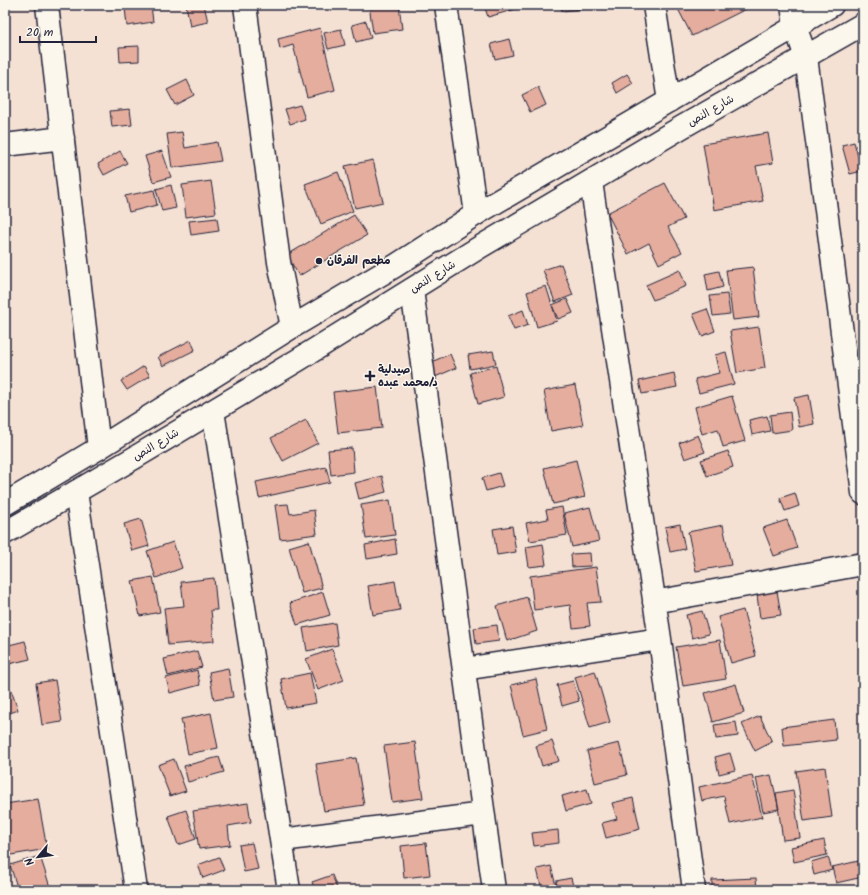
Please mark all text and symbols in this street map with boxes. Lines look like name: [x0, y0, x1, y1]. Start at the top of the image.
scale bar: [20, 18, 96, 44]
text: 20 m: [26, 23, 54, 42]
street label: شارع النص: [684, 90, 738, 132]
place label: مطعم الفرقان: [327, 252, 391, 270]
marker: مطعم الفرقان: [314, 256, 324, 266]
street label: شارع النص: [407, 256, 459, 298]
place label: صيدلية د/محمد عبده: [378, 361, 438, 392]
marker: صيدلية د/محمد عبده: [365, 371, 375, 381]
street label: شارع النص: [129, 424, 183, 466]
north arrow: [18, 837, 58, 877]
text: N: [21, 854, 40, 869]

